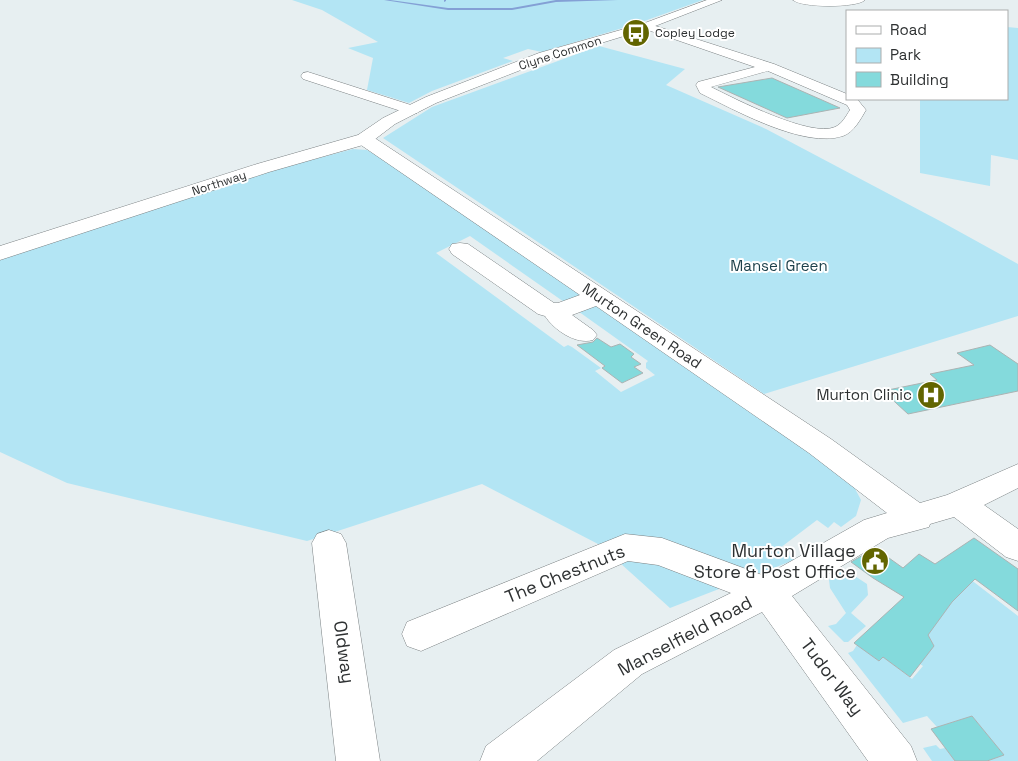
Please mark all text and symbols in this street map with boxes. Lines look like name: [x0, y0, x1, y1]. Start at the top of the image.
legend: [846, 10, 1008, 100]
bus stop icon: Copley Lodge: [621, 18, 651, 48]
text: Road: [890, 20, 927, 39]
place label: Copley Lodge: [655, 25, 735, 41]
street label: Clyne Common: [517, 32, 603, 74]
text: Park: [890, 45, 921, 64]
text: Building: [890, 70, 949, 89]
street label: Northway: [190, 167, 248, 199]
park label: Mansel Green: [730, 256, 828, 275]
street label: Murton Green Road: [579, 279, 705, 373]
hospital icon: Murton Clinic: [916, 380, 946, 410]
place label: Murton Clinic: [816, 385, 912, 404]
street label: The Chestnuts: [501, 539, 628, 608]
place label: Murton Village Store & Post Office: [694, 539, 856, 583]
public building icon: Murton Village Store & Post Office: [860, 546, 890, 576]
street label: Manselfield Road: [614, 590, 756, 681]
street label: Oldway: [329, 619, 360, 685]
street label: Tudor Way: [796, 633, 869, 720]

